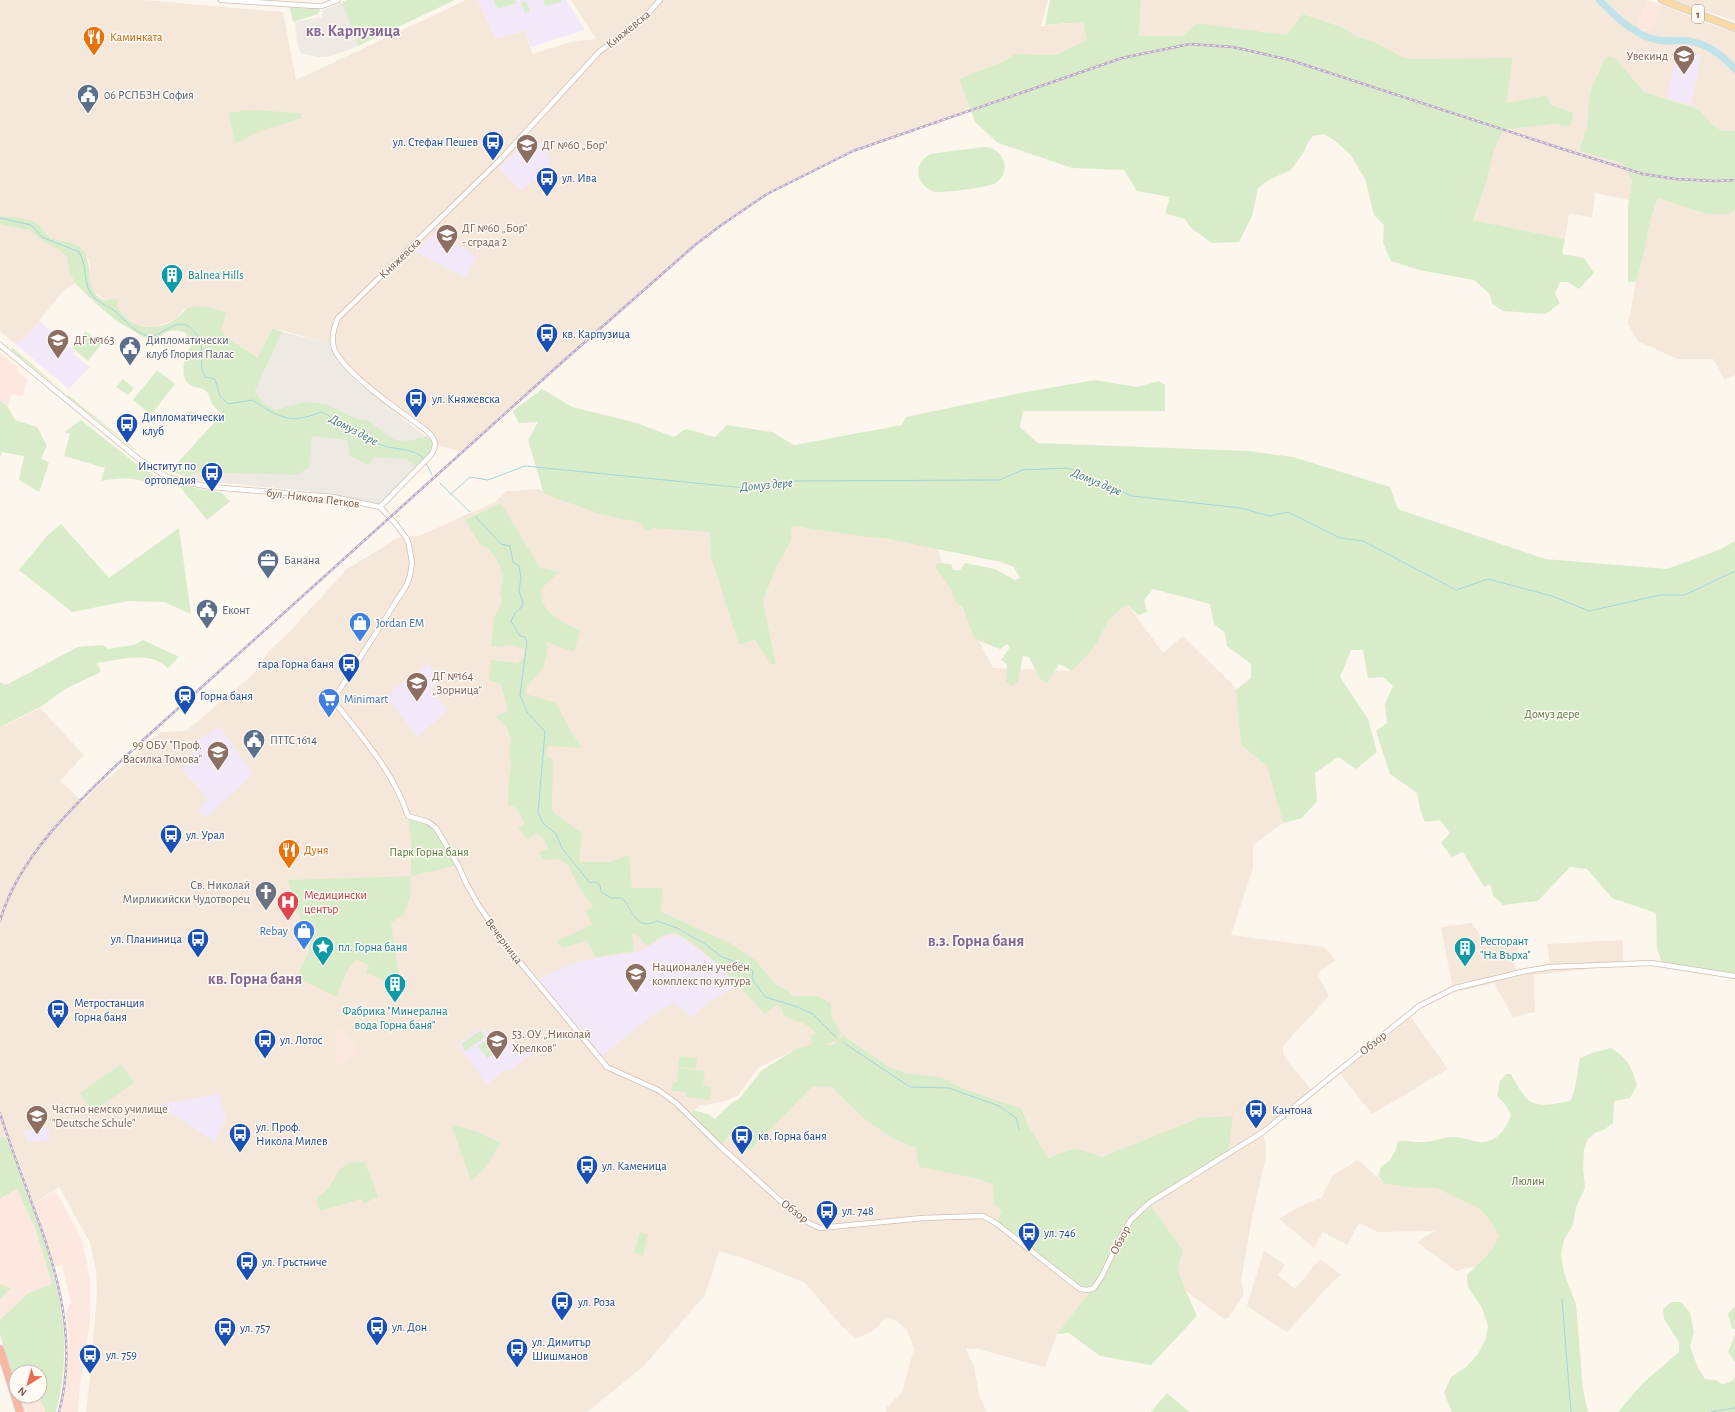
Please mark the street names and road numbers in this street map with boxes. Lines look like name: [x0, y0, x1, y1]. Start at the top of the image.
road number: 1: [1692, 5, 1704, 23]
street label: Княжевска: [604, 7, 653, 50]
street label: Княжевска: [377, 235, 424, 281]
street label: бул. Никола Петков: [266, 486, 361, 511]
street label: Вечерница: [483, 916, 525, 966]
street label: Обзор: [1357, 1029, 1389, 1057]
street label: Обзор: [779, 1197, 811, 1225]
street label: Обзор: [1108, 1224, 1132, 1256]

